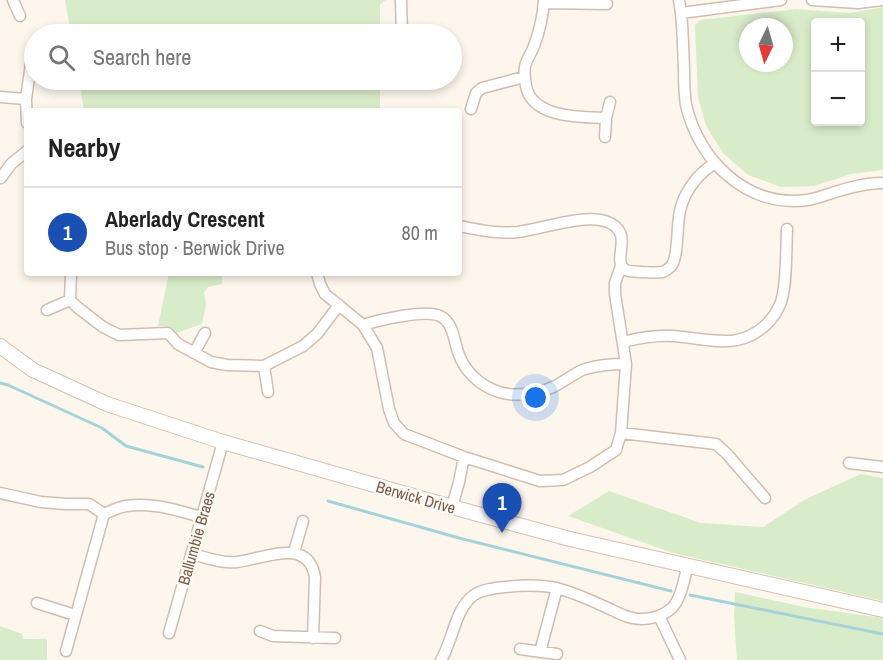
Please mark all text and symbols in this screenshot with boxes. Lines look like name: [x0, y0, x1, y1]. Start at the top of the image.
north arrow: [739, 18, 793, 72]
map controls: [811, 18, 865, 126]
button: +: [811, 18, 865, 72]
search box: [24, 24, 462, 90]
icon: search: [45, 41, 78, 74]
text: Search here: [93, 42, 191, 72]
button: −: [811, 72, 865, 126]
text: Nearby: [48, 130, 120, 165]
text: Aberlady Crescent: [105, 204, 264, 234]
text: 1: [63, 219, 72, 246]
text: 80 m: [402, 219, 438, 246]
text: Bus stop · Berwick Drive: [105, 234, 285, 261]
your location: [521, 383, 550, 412]
street label: Berwick Drive: [374, 475, 458, 519]
pin: 1: [482, 484, 522, 533]
street label: Ballumbie Braes: [172, 489, 220, 587]

